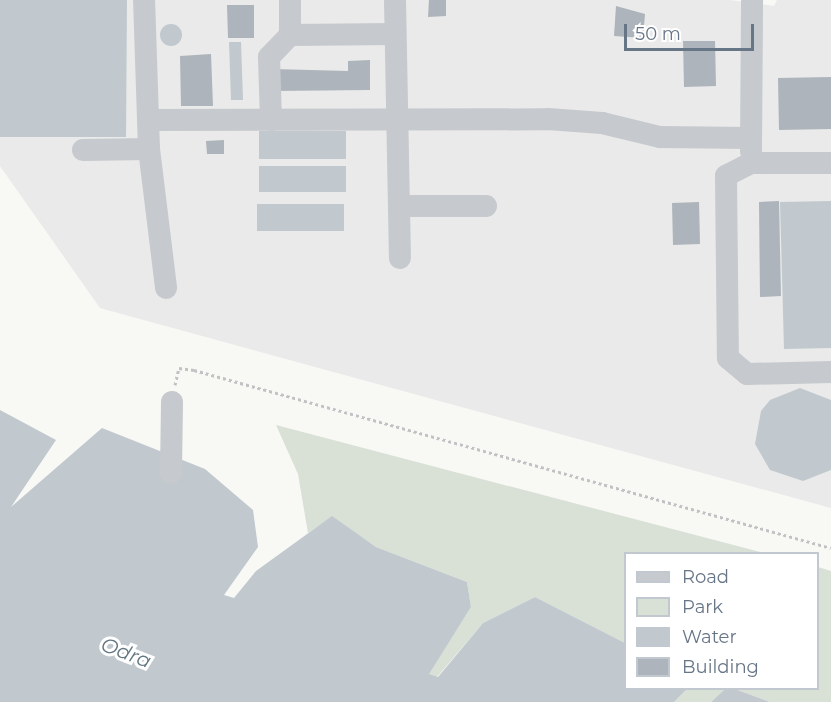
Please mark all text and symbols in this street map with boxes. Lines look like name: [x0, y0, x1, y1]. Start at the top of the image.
scale bar: [627, 12, 758, 50]
text: 50 m: [635, 23, 681, 45]
legend: [624, 552, 819, 690]
text: Road: [682, 566, 729, 588]
text: Park: [682, 596, 723, 618]
text: Water: [682, 626, 737, 648]
water label: Odra: [98, 633, 154, 673]
text: Building: [682, 656, 759, 678]

